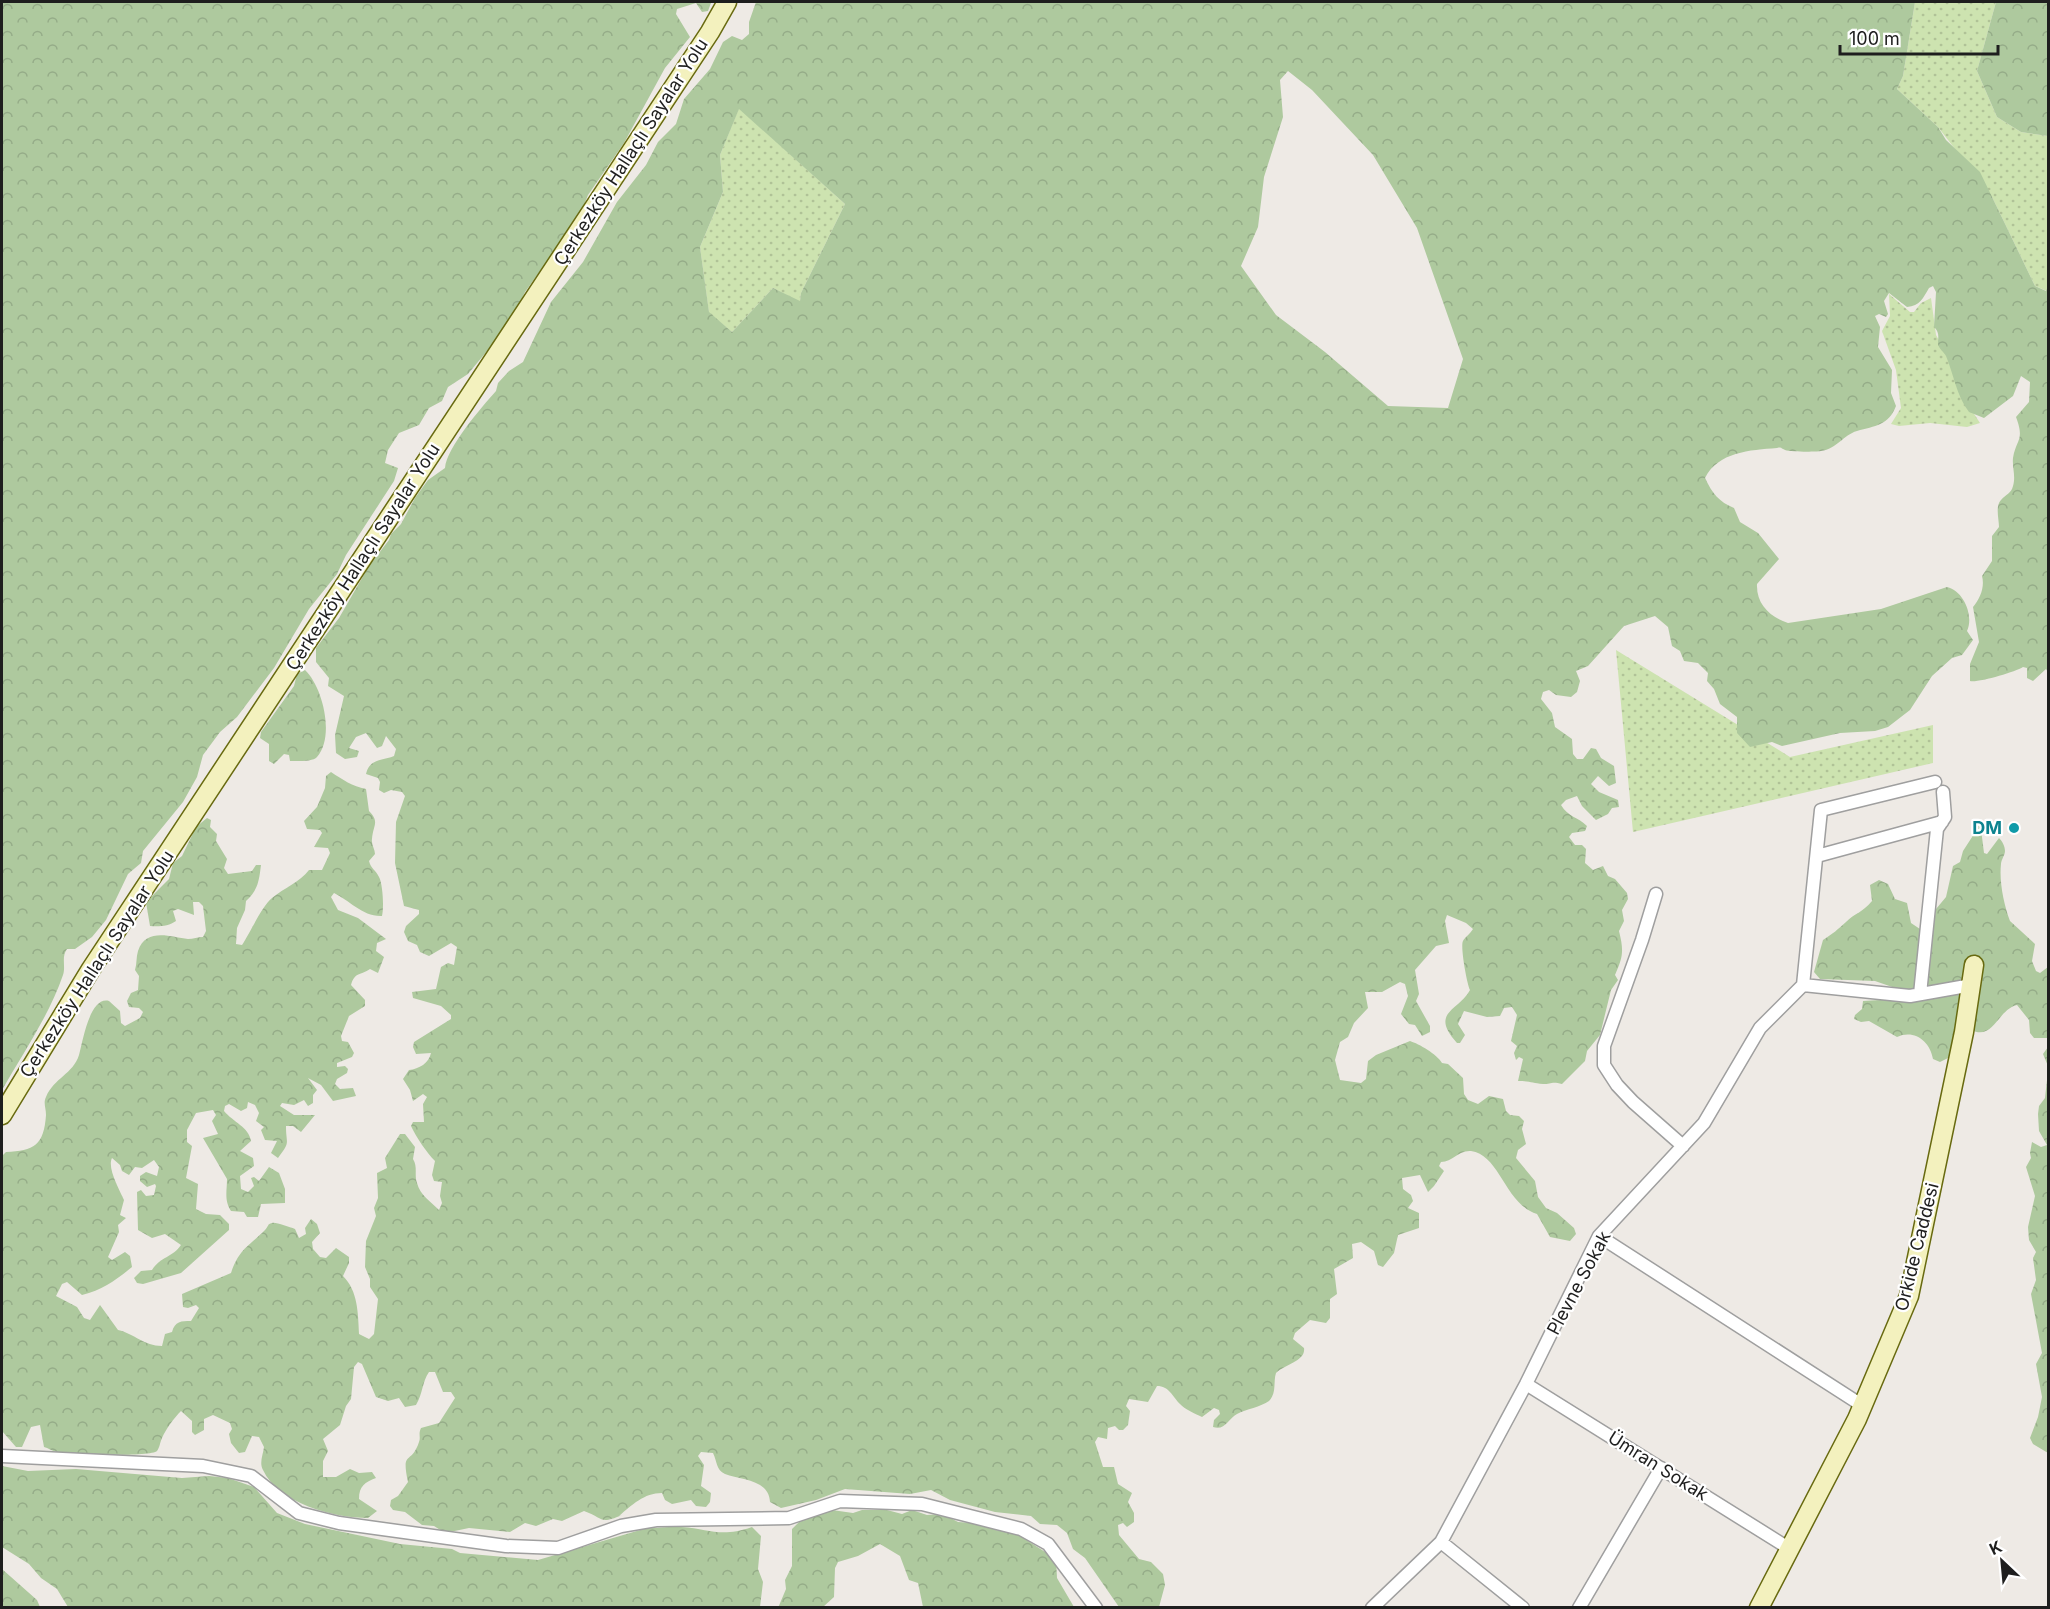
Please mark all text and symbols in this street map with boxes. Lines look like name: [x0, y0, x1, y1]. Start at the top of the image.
scale bar: [1840, 18, 1998, 56]
text: 100 m: [1849, 28, 1900, 49]
street label: Çerkezköy Hallaçlı Sayalar Yolu: [549, 34, 712, 269]
street label: Çerkezköy Hallaçlı Sayalar Yolu: [281, 439, 444, 674]
place label: DM: [1972, 817, 2002, 838]
marker: DM: [2007, 821, 2021, 835]
street label: Çerkezköy Hallaçlı Sayalar Yolu: [15, 846, 178, 1081]
street label: Orkide Caddesi: [1890, 1181, 1943, 1313]
street label: Plevne Sokak: [1542, 1227, 1615, 1338]
street label: Ümran Sokak: [1604, 1426, 1713, 1505]
north arrow: [1972, 1531, 2032, 1591]
text: K: [1986, 1536, 2005, 1559]

